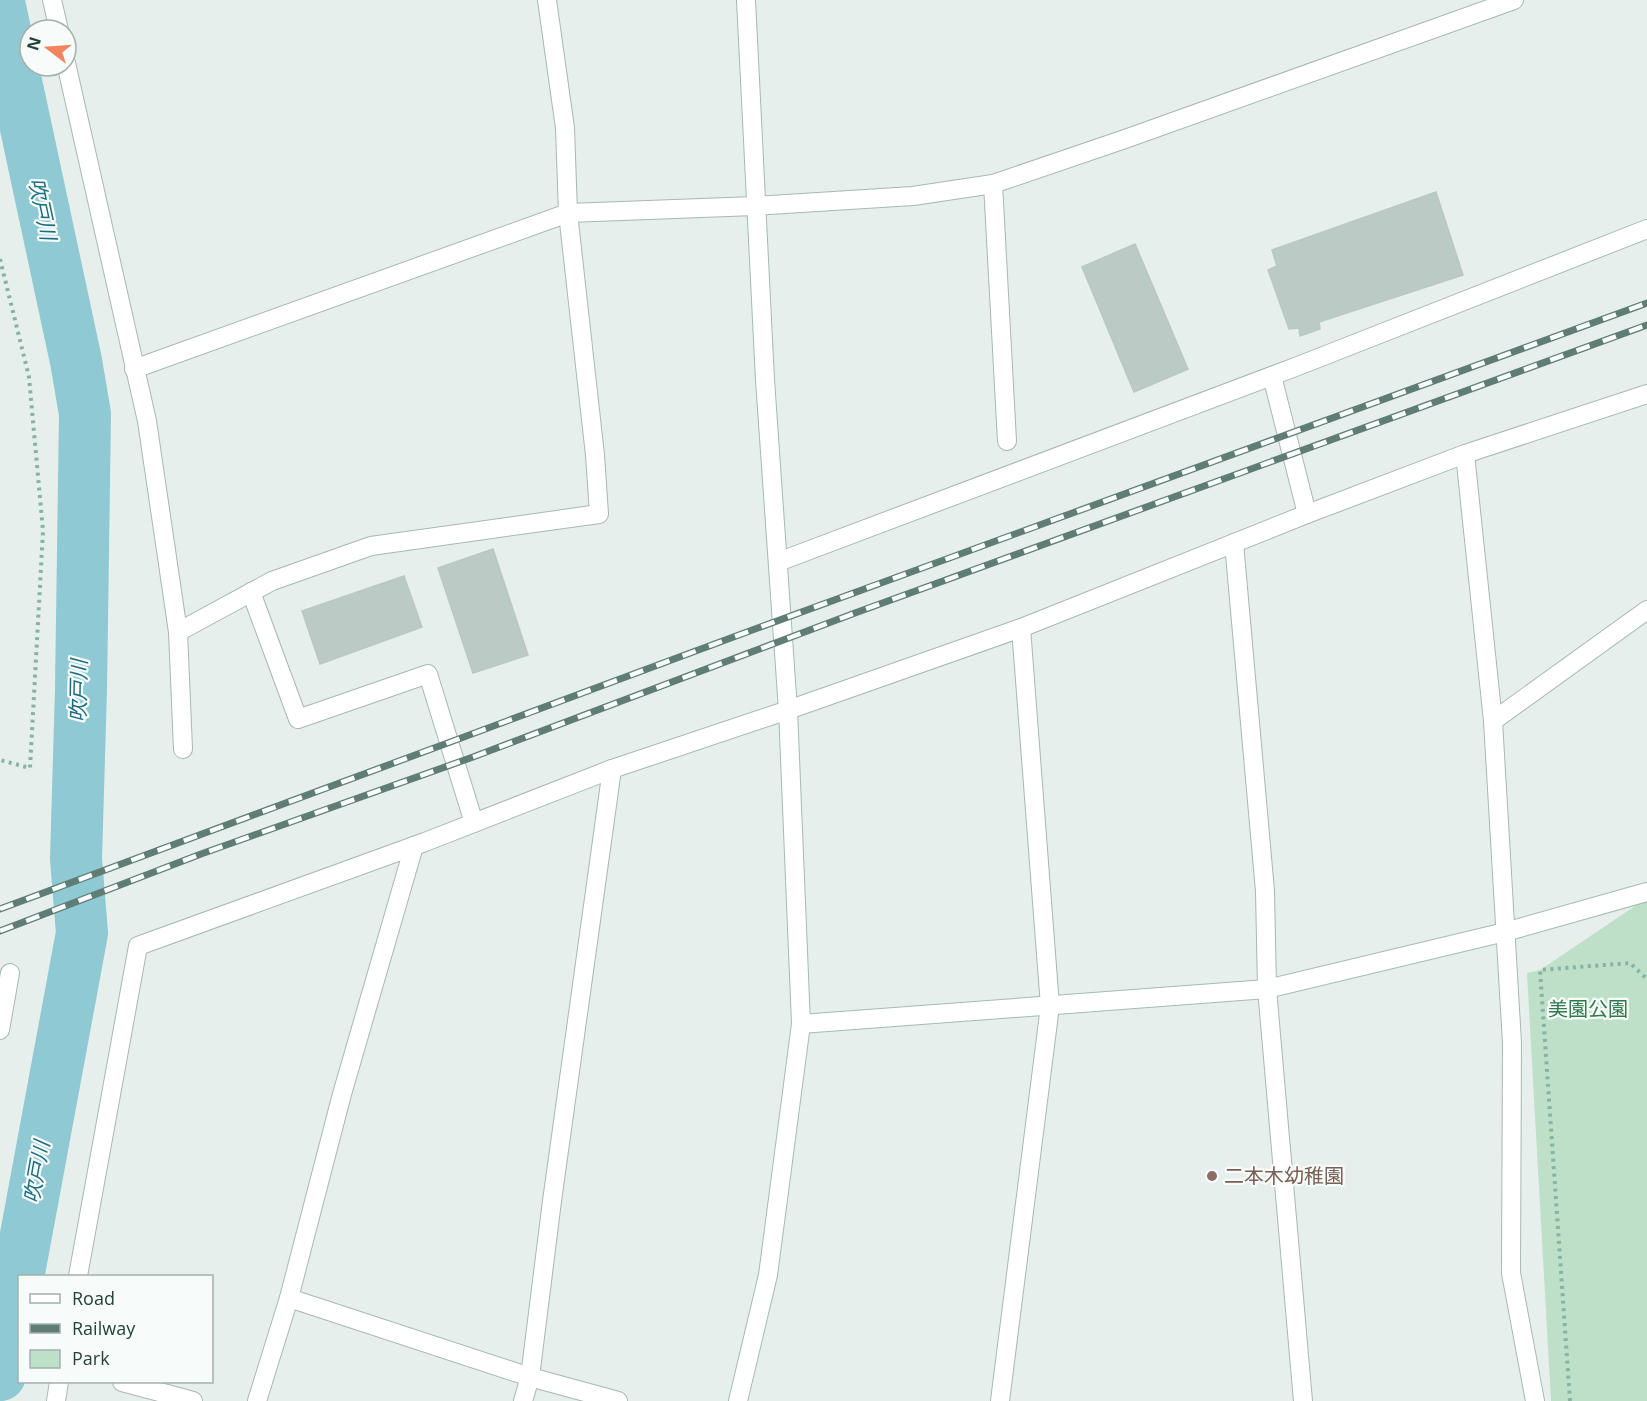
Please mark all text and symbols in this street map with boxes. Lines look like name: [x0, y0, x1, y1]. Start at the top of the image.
north arrow: [18, 18, 78, 78]
text: N: [21, 34, 46, 53]
water label: 吹戸川: [23, 175, 64, 244]
water label: 吹戸川: [63, 657, 93, 723]
park label: 美園公園: [1548, 995, 1628, 1022]
water label: 吹戸川: [17, 1136, 56, 1205]
place label: 二本木幼稚園: [1224, 1162, 1344, 1189]
marker: 二本木幼稚園: [1205, 1169, 1219, 1183]
legend: [18, 1275, 213, 1383]
text: Road: [72, 1286, 115, 1310]
text: Railway: [72, 1316, 136, 1340]
text: Park: [72, 1346, 110, 1370]

